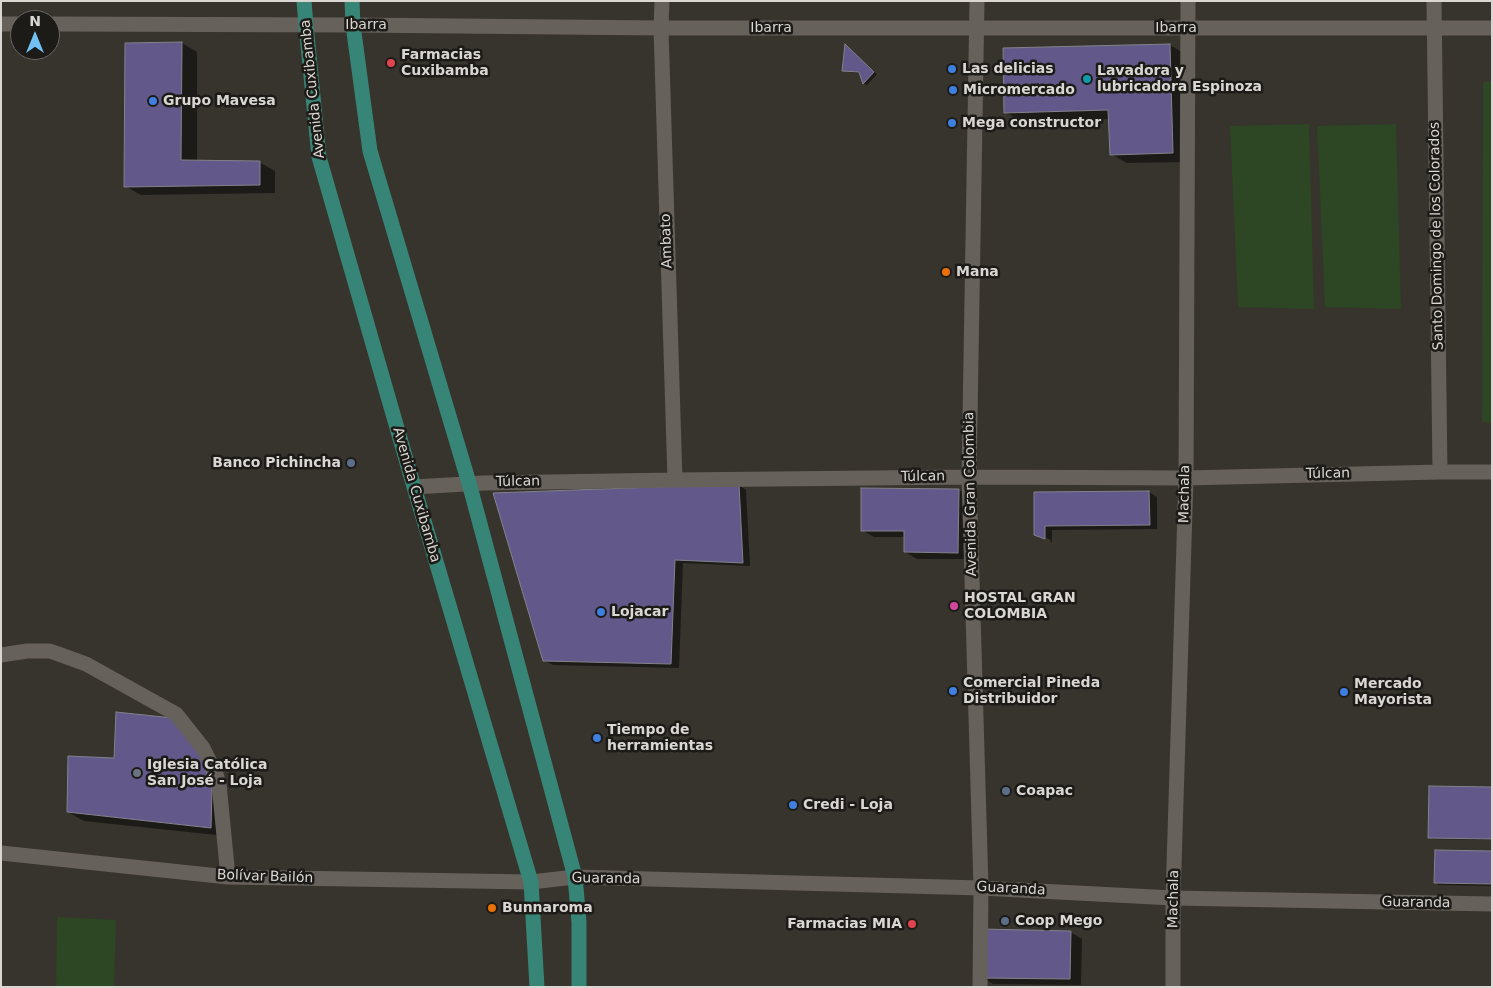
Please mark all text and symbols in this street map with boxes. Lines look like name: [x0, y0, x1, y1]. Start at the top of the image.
north arrow: [10, 10, 60, 60]
text: N: [29, 13, 41, 29]
street label: Ibarra: [345, 17, 387, 33]
street label: Avenida Cuxibamba: [297, 19, 329, 159]
street label: Ibarra: [750, 20, 792, 36]
street label: Ibarra: [1155, 20, 1197, 36]
place label: Farmacias Cuxibamba: [401, 47, 489, 80]
marker: Farmacias Cuxibamba: [385, 57, 397, 69]
place label: Las delicias: [962, 61, 1054, 77]
marker: Las delicias: [946, 63, 958, 75]
place label: Lavadora y lubricadora Espinoza: [1097, 63, 1262, 95]
marker: Lavadora y lubricadora Espinoza: [1081, 73, 1093, 85]
place label: Micromercado: [963, 82, 1075, 98]
marker: Micromercado: [947, 84, 959, 96]
place label: Grupo Mavesa: [163, 93, 276, 109]
marker: Grupo Mavesa: [147, 95, 159, 107]
place label: Mega constructor: [962, 115, 1101, 131]
marker: Mega constructor: [946, 117, 958, 129]
street label: Santo Domingo de los Colorados: [1427, 122, 1447, 350]
street label: Ambato: [658, 213, 676, 269]
place label: Mana: [956, 264, 999, 280]
marker: Mana: [940, 266, 952, 278]
street label: Avenida Gran Colombia: [961, 412, 981, 576]
street label: Avenida Cuxibamba: [389, 426, 443, 564]
place label: Banco Pichincha: [212, 455, 341, 471]
marker: Banco Pichincha: [345, 457, 357, 469]
street label: Machala: [1176, 465, 1194, 523]
street label: Túlcan: [1306, 465, 1350, 483]
street label: Túlcan: [901, 468, 945, 486]
street label: Túlcan: [496, 473, 540, 491]
place label: HOSTAL GRAN COLOMBIA: [964, 590, 1076, 622]
marker: HOSTAL GRAN COLOMBIA: [948, 600, 960, 612]
place label: Lojacar: [611, 604, 668, 620]
marker: Lojacar: [595, 606, 607, 618]
place label: Comercial Pineda Distribuidor: [963, 675, 1100, 708]
place label: Mercado Mayorista: [1354, 676, 1432, 709]
marker: Comercial Pineda Distribuidor: [947, 685, 959, 697]
marker: Mercado Mayorista: [1338, 686, 1350, 698]
place label: Tiempo de herramientas: [607, 722, 713, 754]
marker: Tiempo de herramientas: [591, 732, 603, 744]
place label: Iglesia Católica San José - Loja: [147, 757, 267, 790]
marker: Iglesia Católica San José - Loja: [131, 767, 143, 779]
place label: Coapac: [1016, 783, 1073, 799]
marker: Coapac: [1000, 785, 1012, 797]
place label: Credi - Loja: [803, 797, 893, 813]
marker: Credi - Loja: [787, 799, 799, 811]
street label: Bolívar Bailón: [217, 867, 313, 887]
street label: Guaranda: [571, 870, 641, 888]
street label: Machala: [1165, 870, 1183, 928]
street label: Guaranda: [976, 879, 1046, 899]
street label: Guaranda: [1381, 894, 1451, 912]
place label: Bunnaroma: [502, 900, 593, 916]
marker: Bunnaroma: [486, 902, 498, 914]
place label: Coop Mego: [1015, 913, 1102, 929]
marker: Coop Mego: [999, 915, 1011, 927]
place label: Farmacias MIA: [787, 916, 902, 932]
marker: Farmacias MIA: [906, 918, 918, 930]

